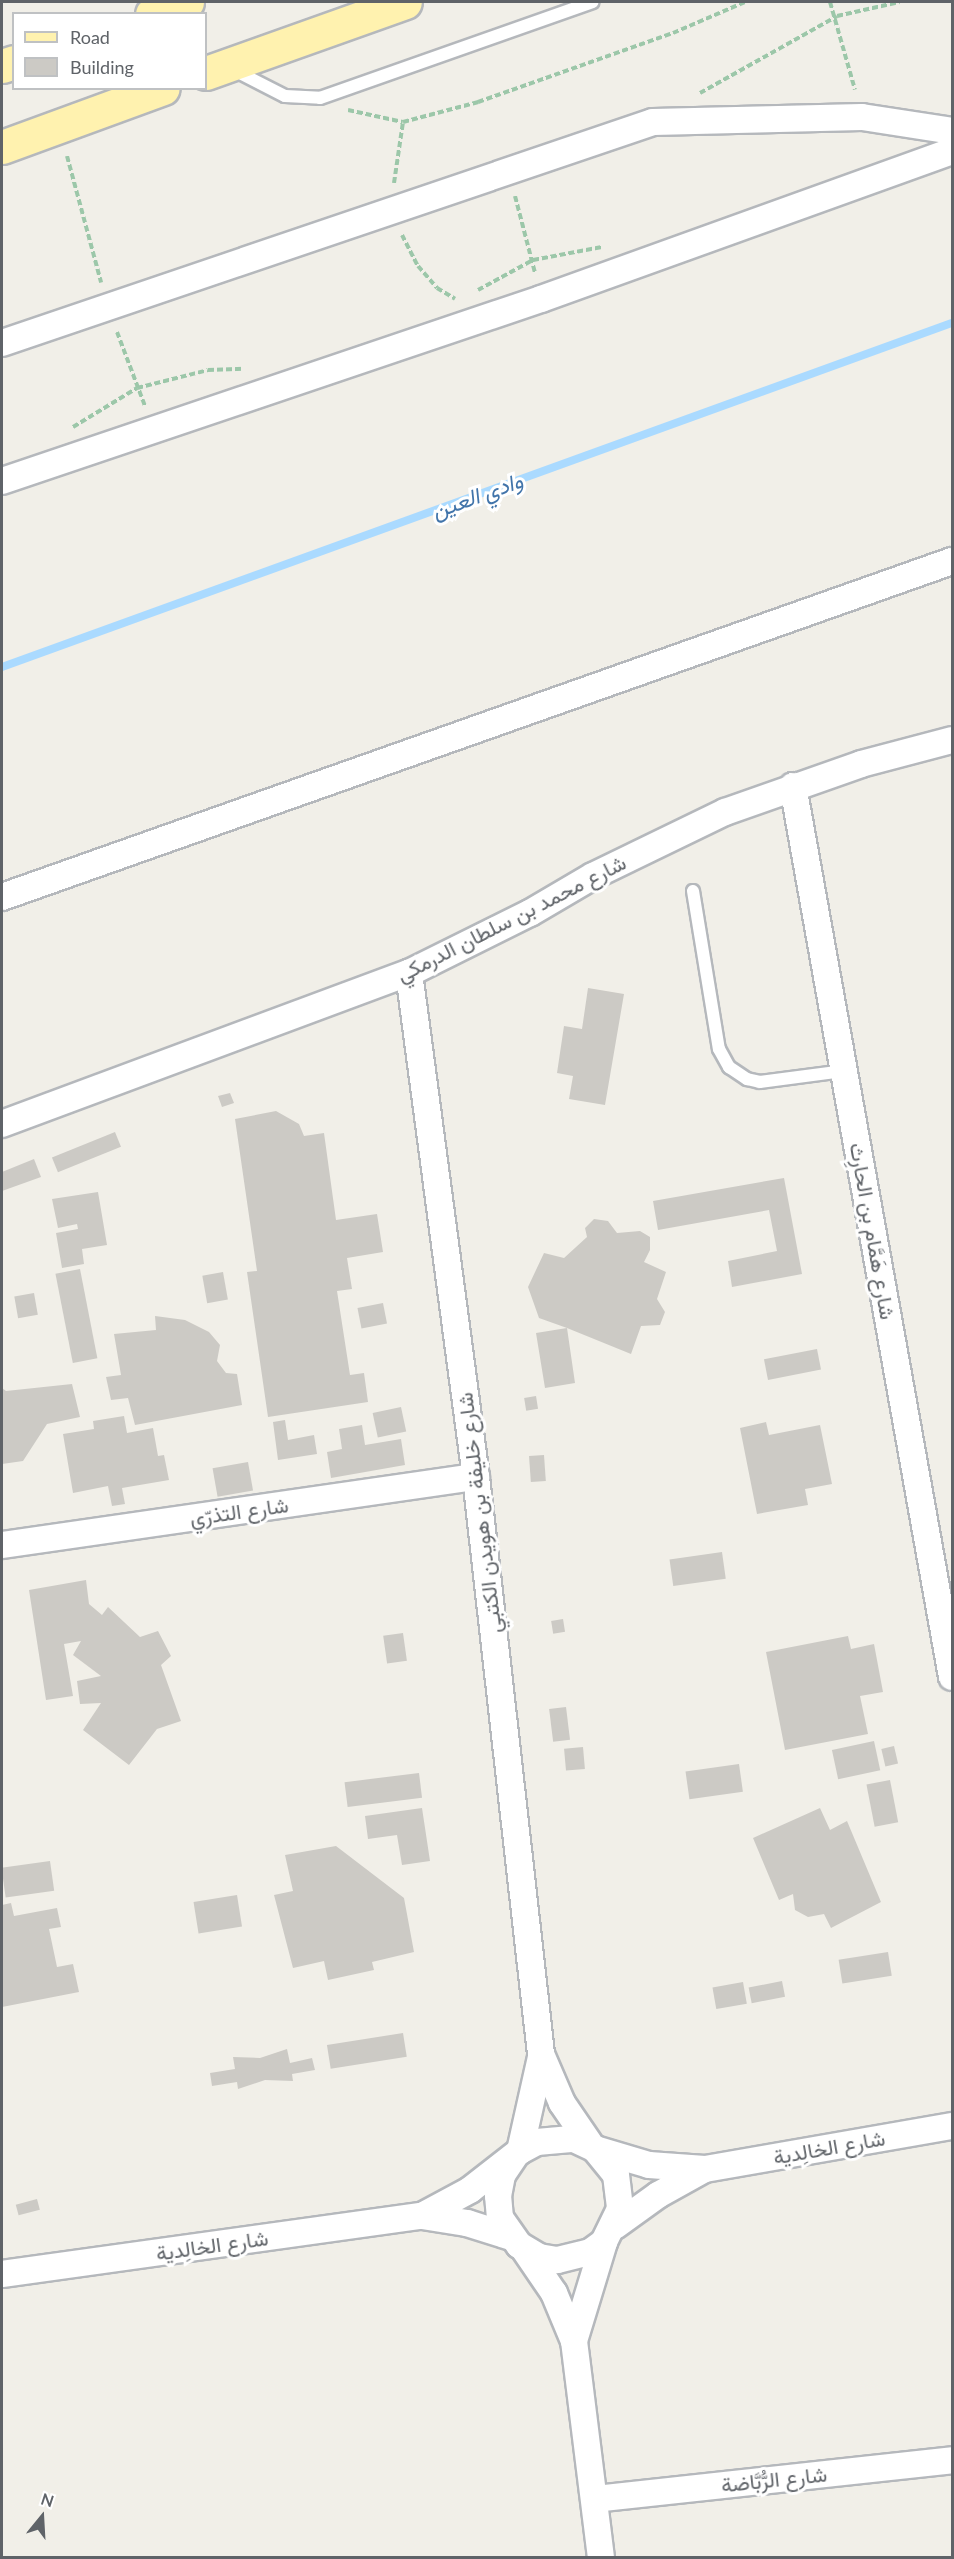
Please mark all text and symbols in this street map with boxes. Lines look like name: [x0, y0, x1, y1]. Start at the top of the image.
legend: [12, 12, 207, 90]
text: Road: [70, 26, 110, 48]
text: Building: [70, 56, 134, 78]
water label: وادي العين: [428, 466, 526, 524]
street label: شارع محمد بن سلطان الدرمكي: [392, 849, 630, 987]
street label: شارع هَمَّام بن الحارِث: [845, 1141, 901, 1321]
street label: شارع خليفة بن هويدن الكتبي: [452, 1391, 506, 1635]
street label: شارع التذرّي: [188, 1492, 290, 1530]
street label: شارع الخالِدية: [771, 2125, 887, 2169]
street label: شارع الخالِدية: [154, 2225, 270, 2265]
street label: شارع الرُّبَّاضة: [720, 2461, 828, 2497]
north arrow: [12, 2487, 72, 2547]
text: N: [39, 2488, 57, 2510]

